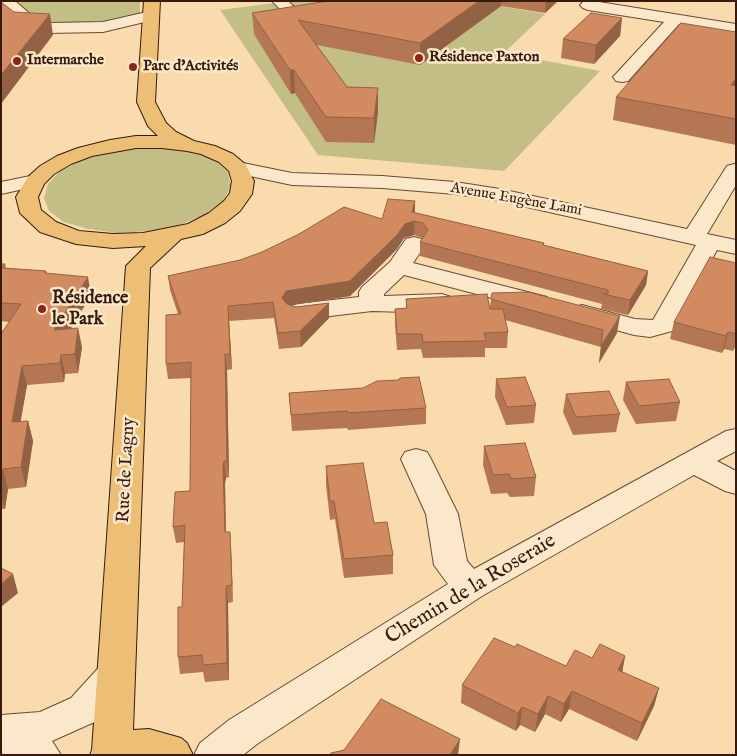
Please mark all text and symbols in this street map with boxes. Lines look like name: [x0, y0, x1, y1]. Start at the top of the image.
place label: Résidence Paxton: [429, 49, 539, 67]
place label: Intermarche: [27, 52, 104, 70]
marker: Résidence Paxton: [413, 52, 425, 64]
marker: Intermarche: [11, 55, 23, 67]
place label: Parc d'Activités: [143, 58, 238, 76]
marker: Parc d'Activités: [127, 61, 139, 73]
street label: Avenue Eugène Lami: [449, 180, 583, 220]
place label: Résidence le Park: [52, 288, 128, 330]
marker: Résidence le Park: [36, 303, 48, 315]
street label: Rue de Lagny: [113, 417, 141, 523]
street label: Chemin de la Roseraie: [381, 529, 561, 651]

